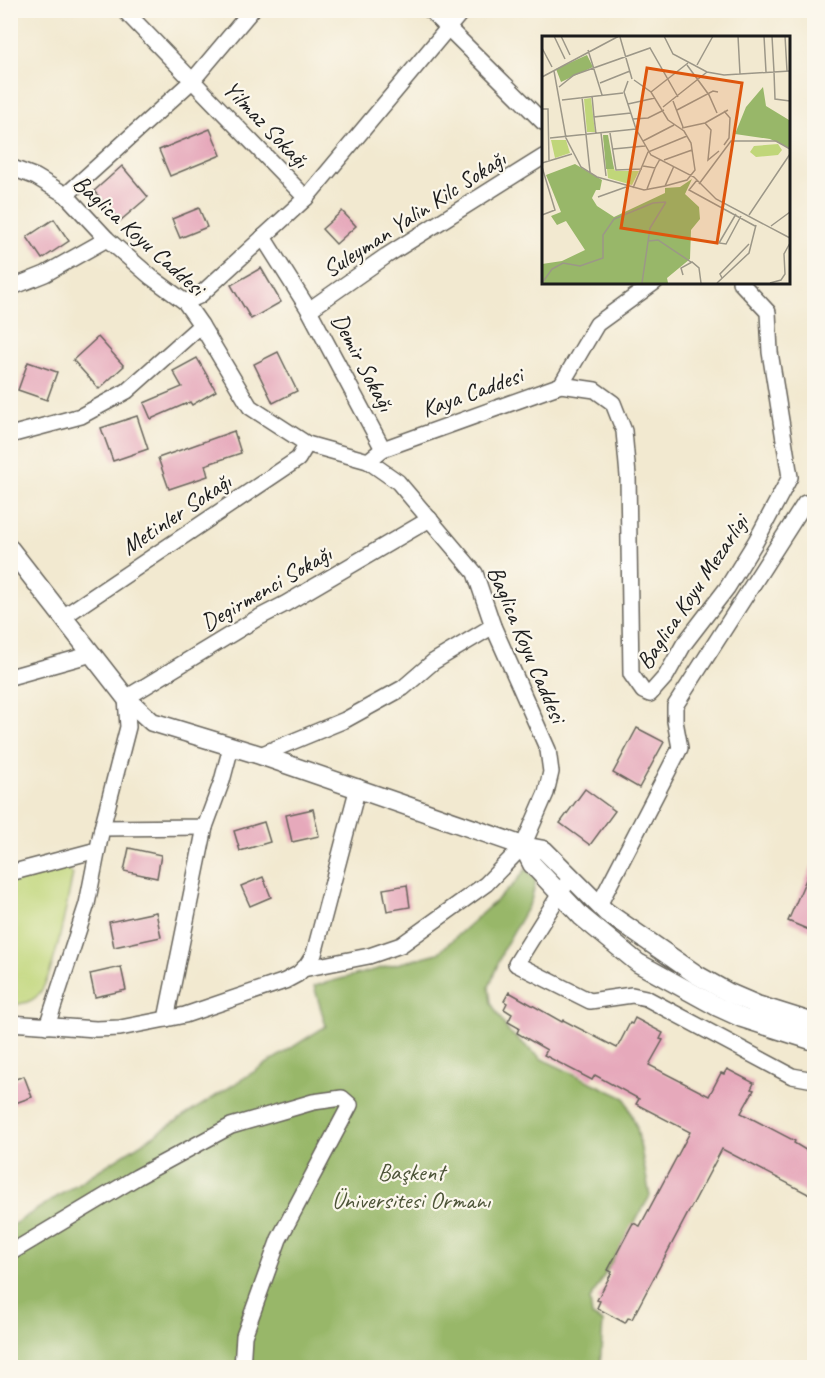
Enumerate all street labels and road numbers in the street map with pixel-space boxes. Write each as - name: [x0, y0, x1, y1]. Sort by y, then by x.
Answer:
- street label: Yilmaz Sokağı: [217, 74, 316, 175]
- street label: Suleyman Yalin Kilc Sokağı: [317, 143, 512, 284]
- street label: Baglica Koyu Caddesi: [67, 168, 213, 304]
- street label: Demir Sokağı: [325, 308, 402, 417]
- street label: Kaya Caddesi: [417, 359, 529, 424]
- street label: Metinler Sokağı: [115, 466, 238, 562]
- street label: Baglica Koyu Mezarligi: [629, 506, 757, 675]
- street label: Degirmenci Sokağı: [195, 538, 338, 638]
- street label: Baglica Koyu Caddesi: [481, 561, 574, 729]

